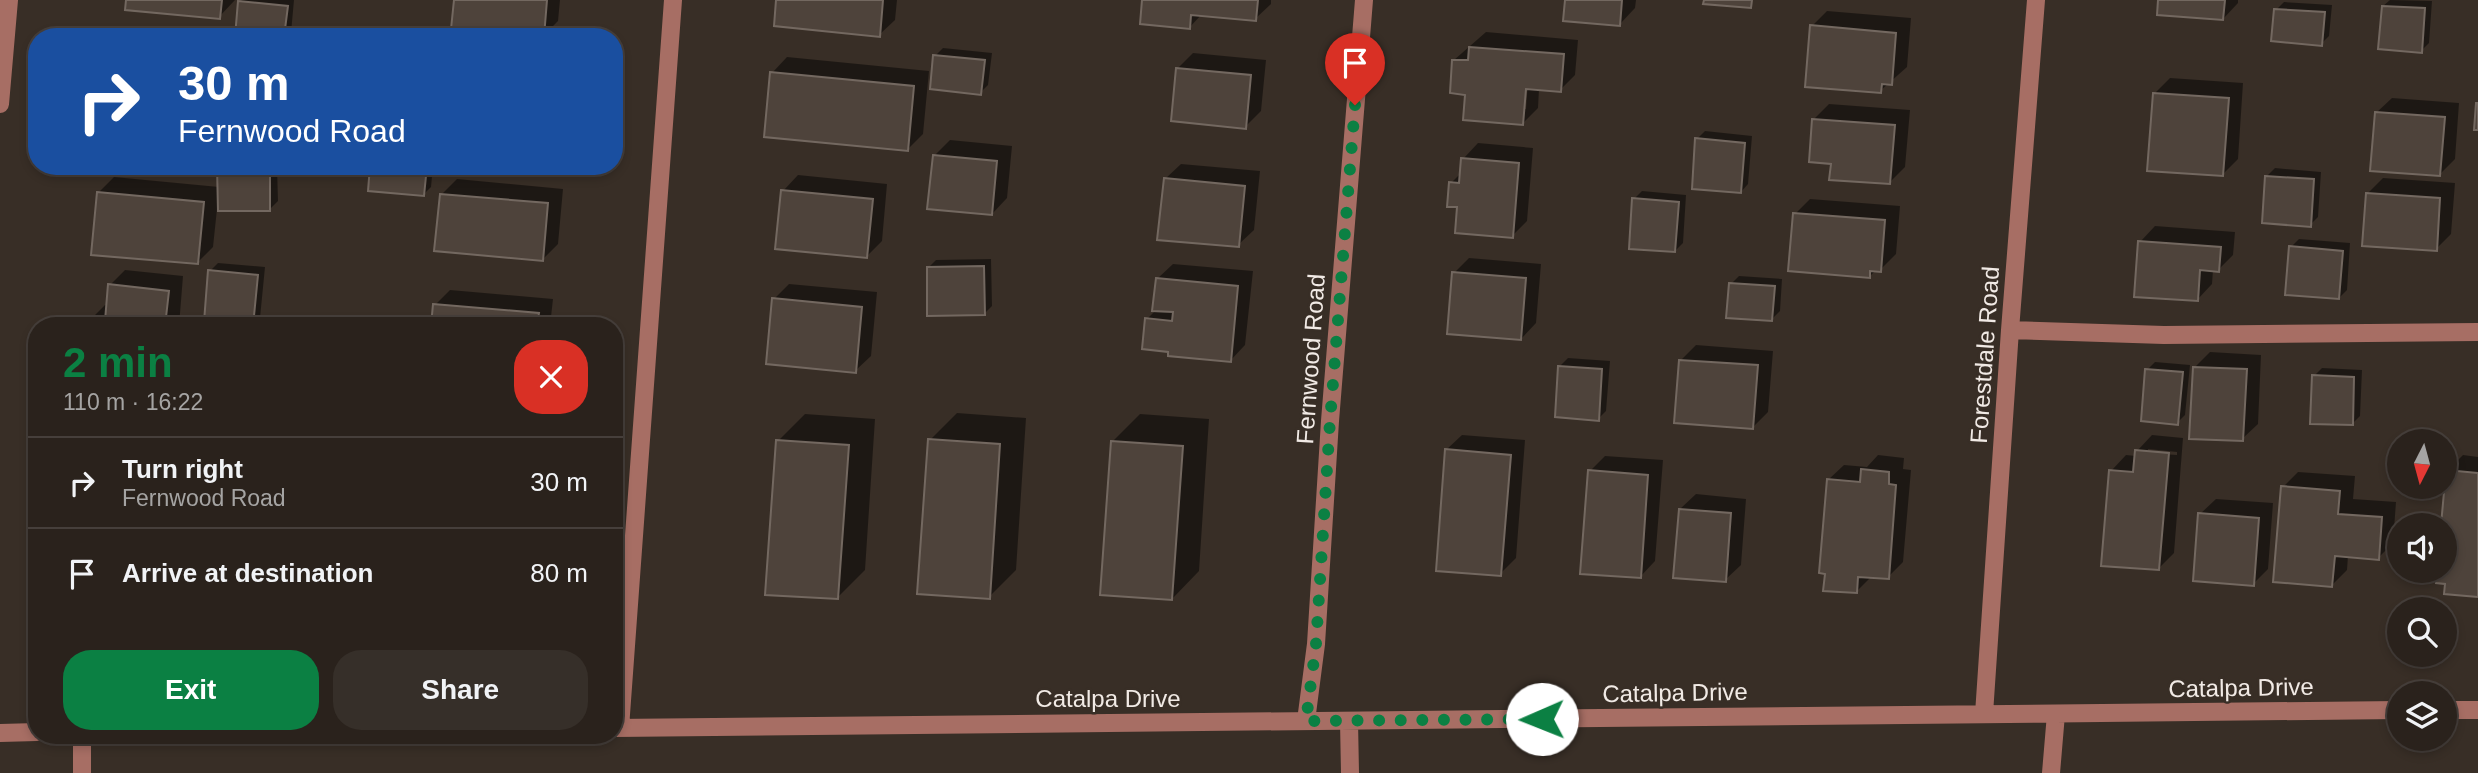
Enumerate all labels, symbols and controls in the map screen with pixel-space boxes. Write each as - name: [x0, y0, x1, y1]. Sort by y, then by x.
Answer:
- pin: [1325, 33, 1385, 105]
- icon: arrive: [1336, 44, 1374, 82]
- icon: right: [63, 56, 154, 147]
- text: 30 m: [178, 56, 290, 110]
- text: Fernwood Road: [178, 113, 406, 149]
- street label: Forestdale Road: [1965, 266, 2004, 444]
- street label: Fernwood Road: [1291, 273, 1330, 445]
- text: 2 min: [63, 339, 173, 386]
- button: close: [514, 340, 588, 414]
- text: 110 m · 16:22: [63, 389, 203, 415]
- north arrow: [2387, 429, 2457, 499]
- map controls: [2387, 429, 2457, 751]
- text: Turn right: [122, 454, 243, 484]
- icon: right: [63, 464, 101, 502]
- text: 30 m: [530, 467, 588, 497]
- text: Fernwood Road: [122, 485, 286, 511]
- button: sound: [2387, 513, 2457, 583]
- icon: arrive: [63, 555, 101, 593]
- text: Arrive at destination: [122, 558, 373, 588]
- text: 80 m: [530, 558, 588, 588]
- button: search: [2387, 597, 2457, 667]
- button: Exit: [63, 650, 319, 730]
- button: Share: [333, 650, 588, 730]
- street label: Catalpa Drive: [2168, 673, 2314, 702]
- street label: Catalpa Drive: [1602, 678, 1748, 707]
- button: layers: [2387, 681, 2457, 751]
- position arrow: [1505, 682, 1579, 756]
- street label: Catalpa Drive: [1035, 685, 1181, 712]

